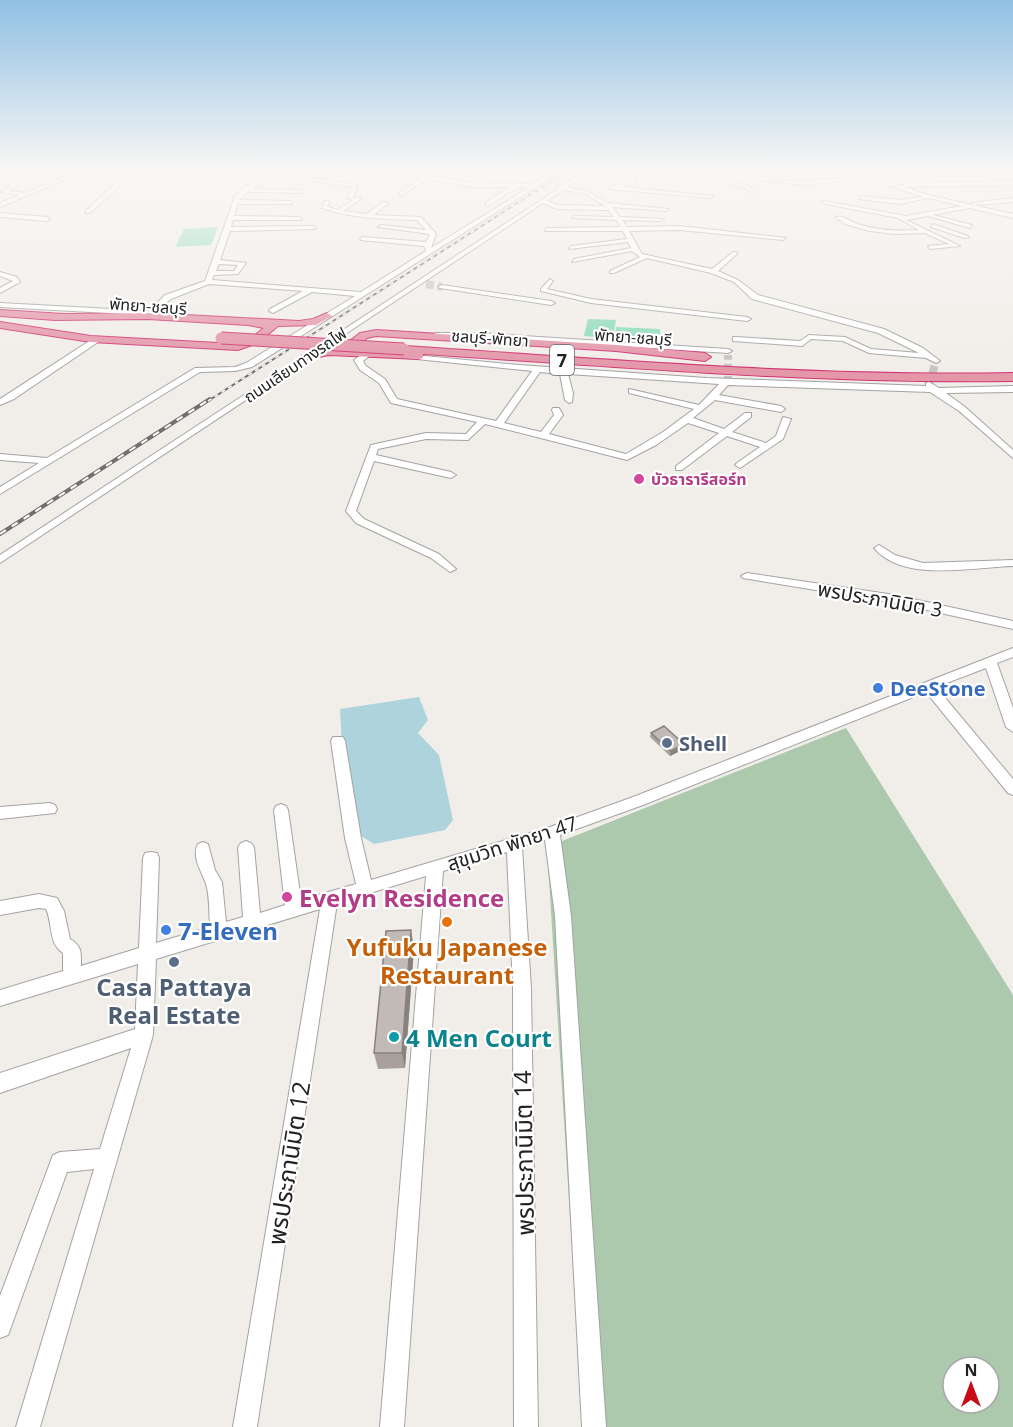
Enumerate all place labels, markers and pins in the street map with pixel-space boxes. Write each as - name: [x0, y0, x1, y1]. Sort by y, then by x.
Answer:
- place label: บัวธารารีสอร์ท: [651, 468, 747, 490]
- marker: บัวธารารีสอร์ท: [632, 472, 646, 486]
- place label: DeeStone: [890, 675, 985, 702]
- marker: DeeStone: [871, 681, 885, 695]
- place label: Shell: [679, 730, 727, 757]
- marker: Shell: [660, 736, 674, 750]
- place label: Evelyn Residence: [299, 881, 504, 914]
- marker: Evelyn Residence: [280, 890, 294, 904]
- place label: 7-Eleven: [178, 914, 278, 947]
- marker: Yufuku Japanese Restaurant: [440, 915, 454, 929]
- marker: 7-Eleven: [159, 923, 173, 937]
- place label: Yufuku Japanese Restaurant: [347, 930, 547, 991]
- marker: Casa Pattaya Real Estate: [167, 955, 181, 969]
- place label: Casa Pattaya Real Estate: [96, 970, 252, 1031]
- place label: 4 Men Court: [406, 1021, 552, 1054]
- marker: 4 Men Court: [387, 1030, 401, 1044]

